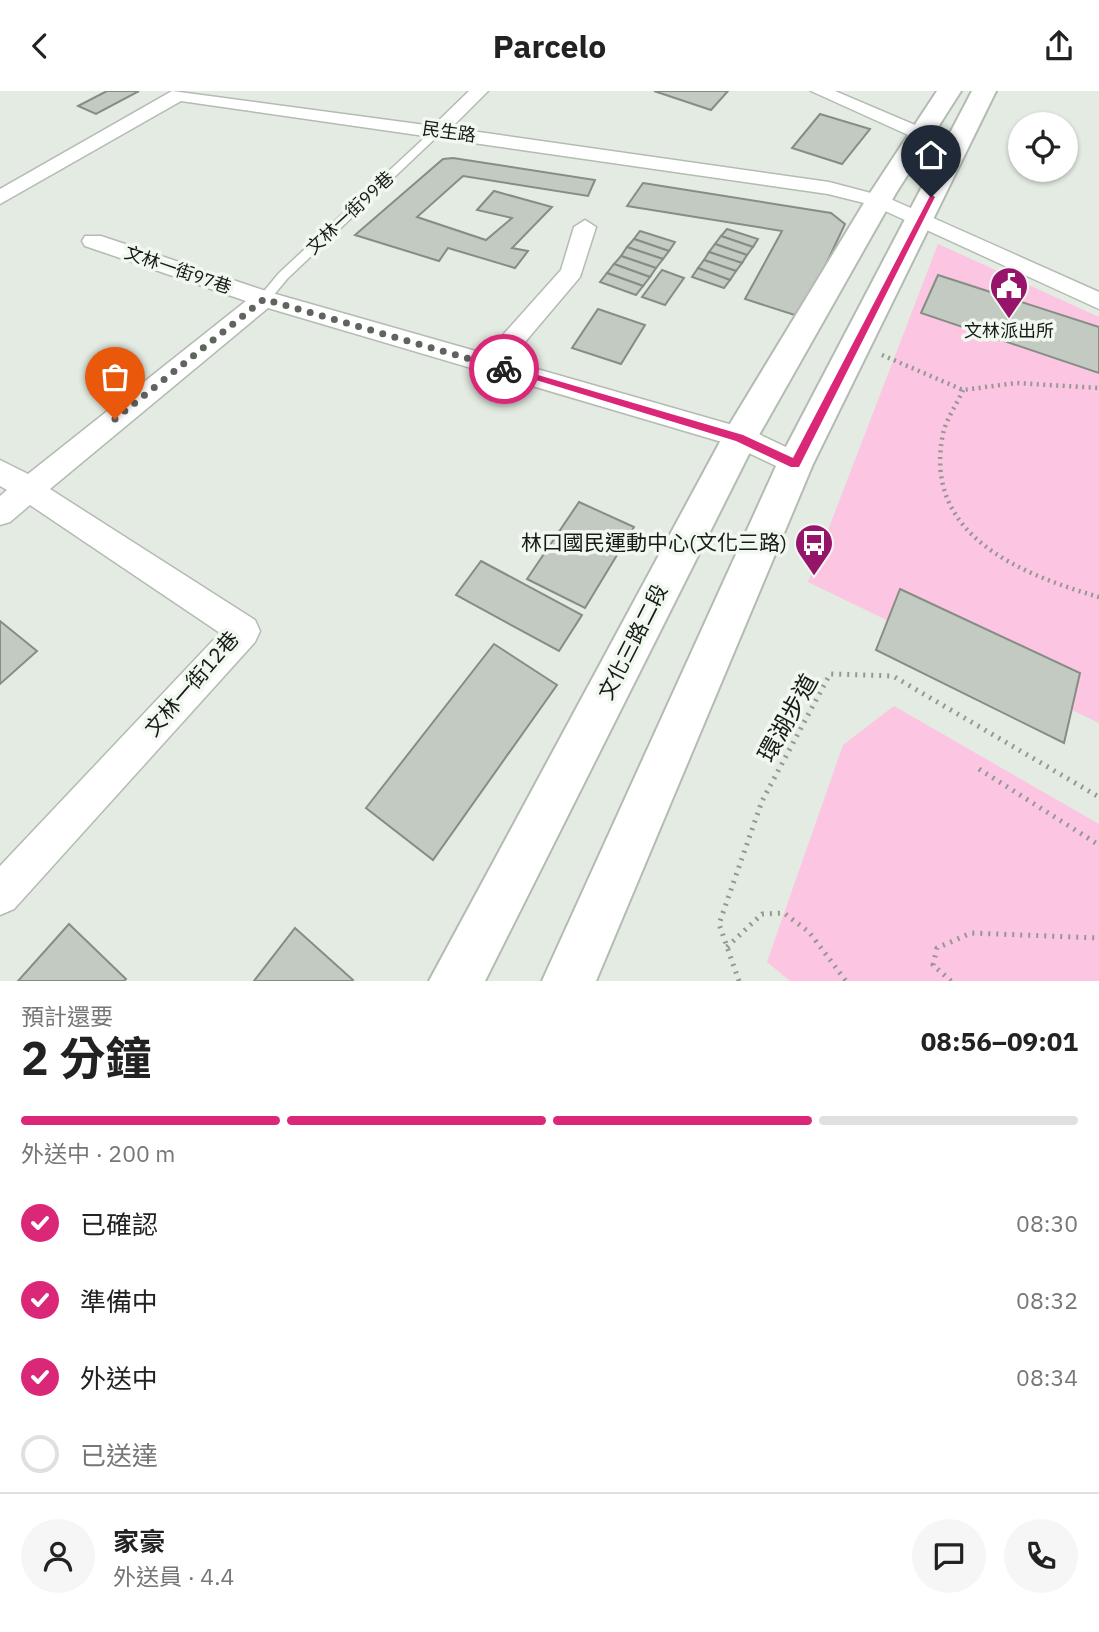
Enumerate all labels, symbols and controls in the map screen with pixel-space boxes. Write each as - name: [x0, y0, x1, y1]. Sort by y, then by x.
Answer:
- text: Parcelo: [493, 25, 606, 67]
- icon: back: [21, 27, 59, 65]
- icon: share: [1040, 27, 1078, 65]
- map controls: [1008, 112, 1078, 182]
- button: locate: [1008, 112, 1078, 182]
- street label: 民生路: [421, 116, 477, 147]
- pin: [901, 125, 961, 197]
- icon: home: [912, 136, 950, 174]
- street label: 文林一街99巷: [301, 166, 398, 259]
- street label: 文林一街97巷: [122, 240, 235, 299]
- public building icon: 文林派出所: [988, 265, 1030, 320]
- place label: 文林派出所: [964, 319, 1054, 342]
- courier: [469, 334, 539, 404]
- pin: [85, 347, 145, 419]
- icon: bike: [485, 350, 523, 388]
- icon: bag: [96, 358, 134, 396]
- bus stop icon: 林口國民運動中心(文化三路): [793, 522, 835, 577]
- place label: 林口國民運動中心(文化三路): [521, 528, 787, 556]
- street label: 文化三路二段: [591, 579, 673, 704]
- street label: 文林一街12巷: [138, 625, 245, 742]
- street label: 環湖步道: [750, 668, 824, 767]
- text: 預計還要: [21, 1001, 113, 1031]
- text: 08:56–09:01: [921, 1024, 1078, 1058]
- text: 2 分鐘: [21, 1028, 151, 1088]
- text: 外送中 · 200 m: [21, 1138, 175, 1168]
- icon: check: [21, 1204, 59, 1242]
- text: 已確認: [80, 1207, 158, 1241]
- text: 08:30: [1016, 1208, 1078, 1238]
- icon: check: [21, 1281, 59, 1319]
- text: 準備中: [80, 1284, 158, 1318]
- text: 08:32: [1016, 1285, 1078, 1315]
- icon: check: [21, 1358, 59, 1396]
- text: 外送中: [80, 1361, 158, 1395]
- text: 08:34: [1016, 1362, 1078, 1392]
- text: 已送達: [80, 1438, 158, 1472]
- button: person: [21, 1519, 95, 1593]
- button: chat: [912, 1519, 986, 1593]
- button: phone: [1004, 1519, 1078, 1593]
- text: 家豪: [113, 1524, 165, 1558]
- text: 外送員 · 4.4: [113, 1561, 234, 1591]

